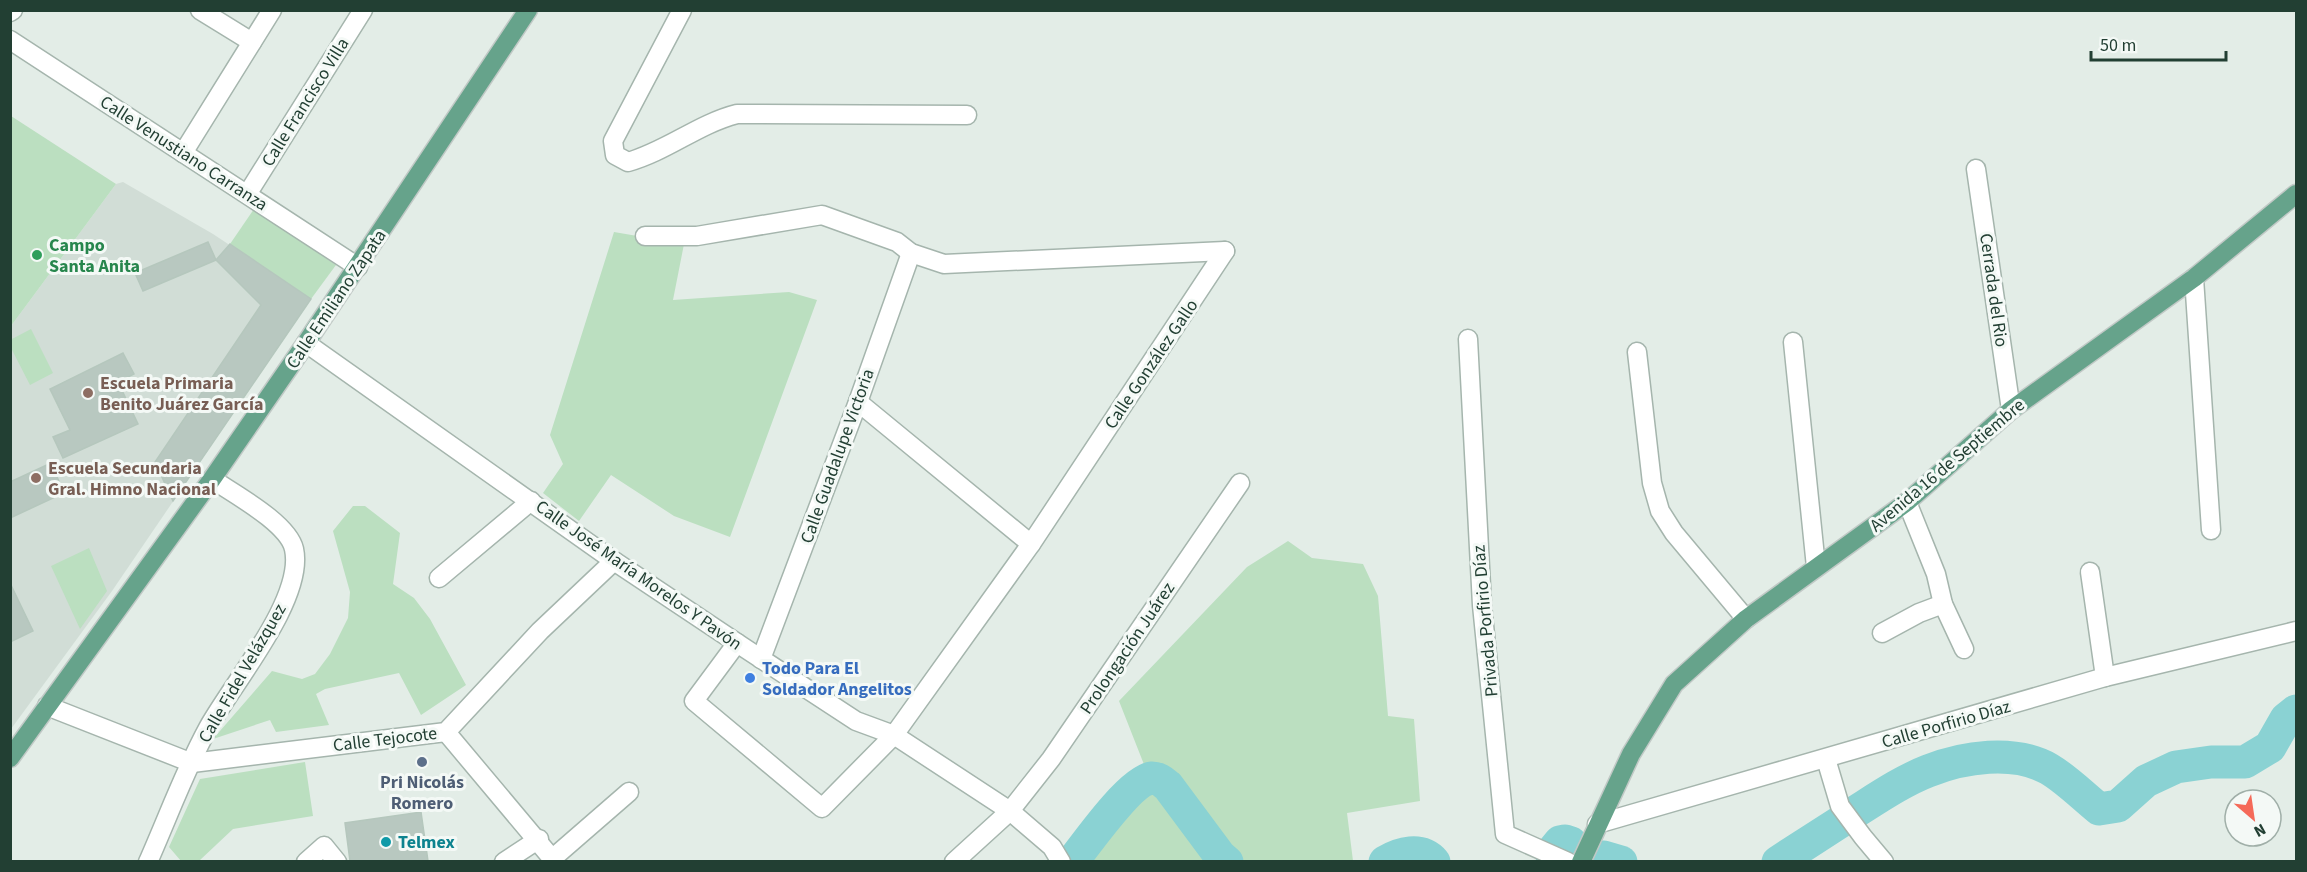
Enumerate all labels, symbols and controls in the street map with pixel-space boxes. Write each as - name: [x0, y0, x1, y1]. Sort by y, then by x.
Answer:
- scale bar: [2091, 24, 2226, 62]
- street label: Calle Francisco Villa: [256, 33, 355, 171]
- text: 50 m: [2100, 33, 2136, 58]
- street label: Calle Venustiano Carranza: [95, 90, 272, 217]
- street label: Calle Emiliano Zapata: [280, 225, 392, 374]
- street label: Cerrada del Rio: [1973, 232, 2014, 349]
- place label: Campo Santa Anita: [49, 233, 140, 279]
- marker: Campo Santa Anita: [30, 248, 44, 262]
- street label: Calle González Gallo: [1099, 294, 1204, 434]
- street label: Calle Guadalupe Victoria: [794, 365, 881, 547]
- place label: Escuela Primaria Benito Juárez García: [100, 371, 263, 417]
- marker: Escuela Primaria Benito Juárez García: [81, 386, 95, 400]
- street label: Avenida 16 de Septiembre: [1864, 393, 2030, 538]
- place label: Escuela Secundaria Gral. Himno Nacional: [48, 456, 216, 502]
- marker: Escuela Secundaria Gral. Himno Nacional: [29, 471, 43, 485]
- street label: Calle José María Morelos Y Pavón: [530, 494, 747, 656]
- street label: Privada Porfirio Díaz: [1466, 544, 1505, 698]
- street label: Prolongación Juárez: [1074, 577, 1181, 719]
- street label: Calle Fidel Velázquez: [192, 599, 293, 747]
- place label: Todo Para El Soldador Angelitos: [762, 656, 912, 702]
- marker: Todo Para El Soldador Angelitos: [743, 671, 757, 685]
- street label: Calle Porfirio Díaz: [1879, 694, 2014, 755]
- street label: Calle Tejocote: [332, 721, 439, 758]
- marker: Pri Nicolás Romero: [415, 755, 429, 769]
- place label: Pri Nicolás Romero: [380, 770, 464, 816]
- north arrow: [2223, 788, 2283, 848]
- text: N: [2250, 818, 2270, 842]
- place label: Telmex: [398, 830, 455, 855]
- marker: Telmex: [379, 835, 393, 849]

